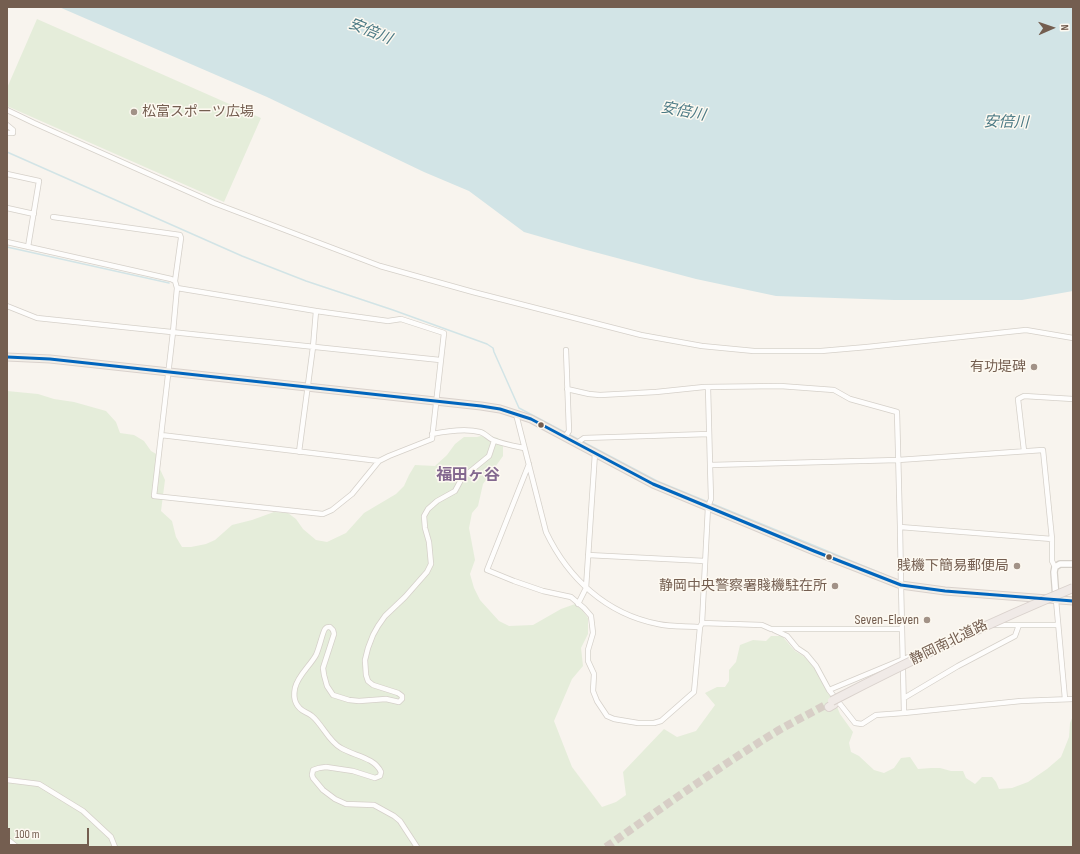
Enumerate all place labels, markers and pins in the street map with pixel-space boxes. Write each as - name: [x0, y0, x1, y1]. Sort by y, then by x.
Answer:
- place label: 松富スポーツ広場: [142, 104, 254, 120]
- marker: 松富スポーツ広場: [129, 107, 139, 117]
- place label: 有功堤碑: [970, 359, 1026, 375]
- marker: 有功堤碑: [1029, 362, 1039, 372]
- unlabelled marker: [536, 420, 546, 430]
- unlabelled marker: [824, 552, 834, 562]
- place label: 賎機下簡易郵便局: [897, 558, 1009, 574]
- marker: 賎機下簡易郵便局: [1012, 561, 1022, 571]
- place label: 静岡中央警察署賤機駐在所: [659, 578, 827, 594]
- marker: 静岡中央警察署賤機駐在所: [830, 581, 840, 591]
- place label: Seven-Eleven: [855, 612, 919, 628]
- marker: Seven-Eleven: [922, 615, 932, 625]

